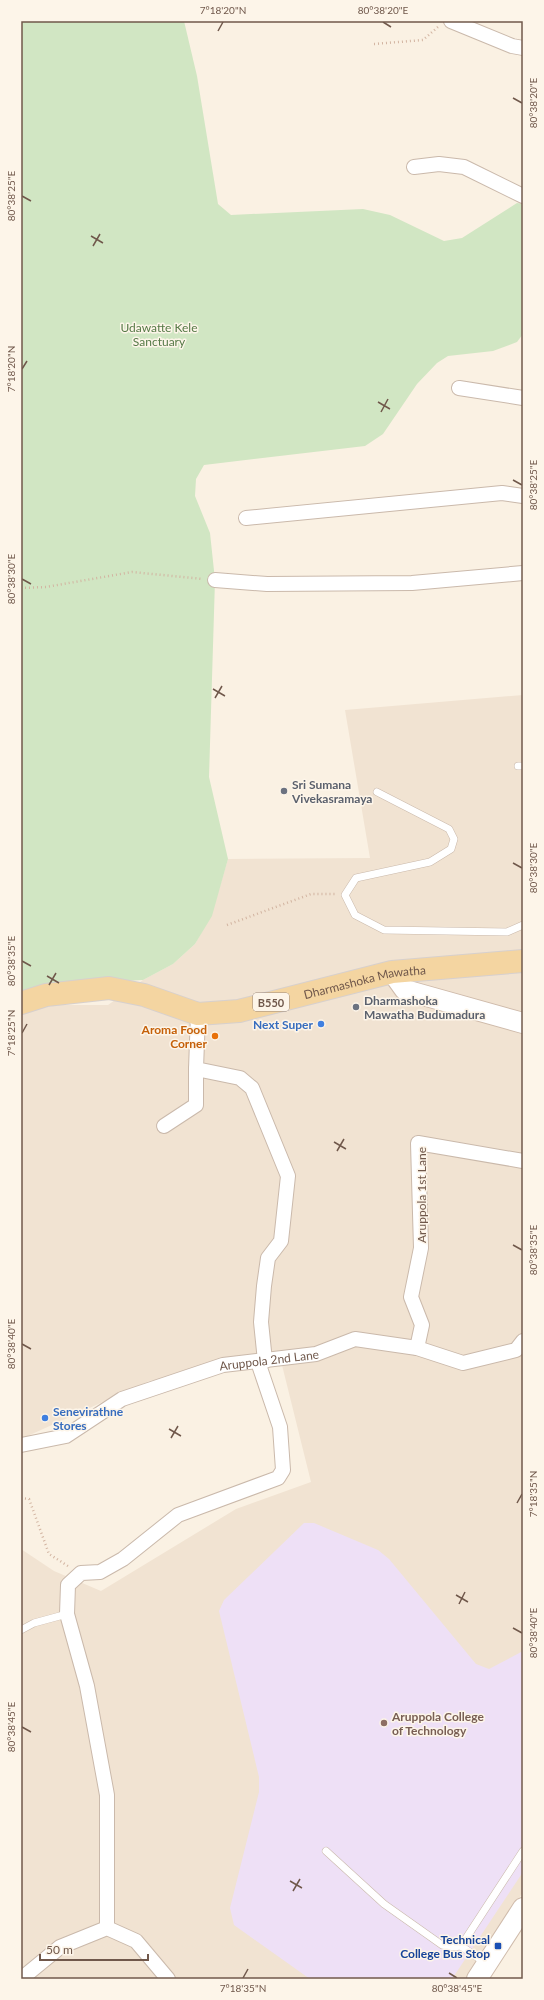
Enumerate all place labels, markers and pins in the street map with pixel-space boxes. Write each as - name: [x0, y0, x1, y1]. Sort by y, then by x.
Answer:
- place label: Sri Sumana Vivekasramaya: [291, 777, 372, 806]
- marker: Sri Sumana Vivekasramaya: [279, 786, 289, 796]
- place label: Dharmashoka Mawatha Budumadura: [364, 993, 485, 1022]
- marker: Dharmashoka Mawatha Budumadura: [351, 1002, 361, 1012]
- place label: Next Super: [253, 1017, 314, 1032]
- marker: Next Super: [316, 1019, 326, 1029]
- place label: Aroma Food Corner: [141, 1022, 208, 1051]
- marker: Aroma Food Corner: [210, 1031, 220, 1041]
- place label: Senevirathne Stores: [53, 1404, 124, 1433]
- marker: Senevirathne Stores: [40, 1413, 50, 1423]
- place label: Aruppola College of Technology: [391, 1709, 484, 1738]
- marker: Aruppola College of Technology: [379, 1718, 389, 1728]
- place label: Technical College Bus Stop: [400, 1932, 490, 1961]
- marker: Technical College Bus Stop: [493, 1941, 503, 1951]

